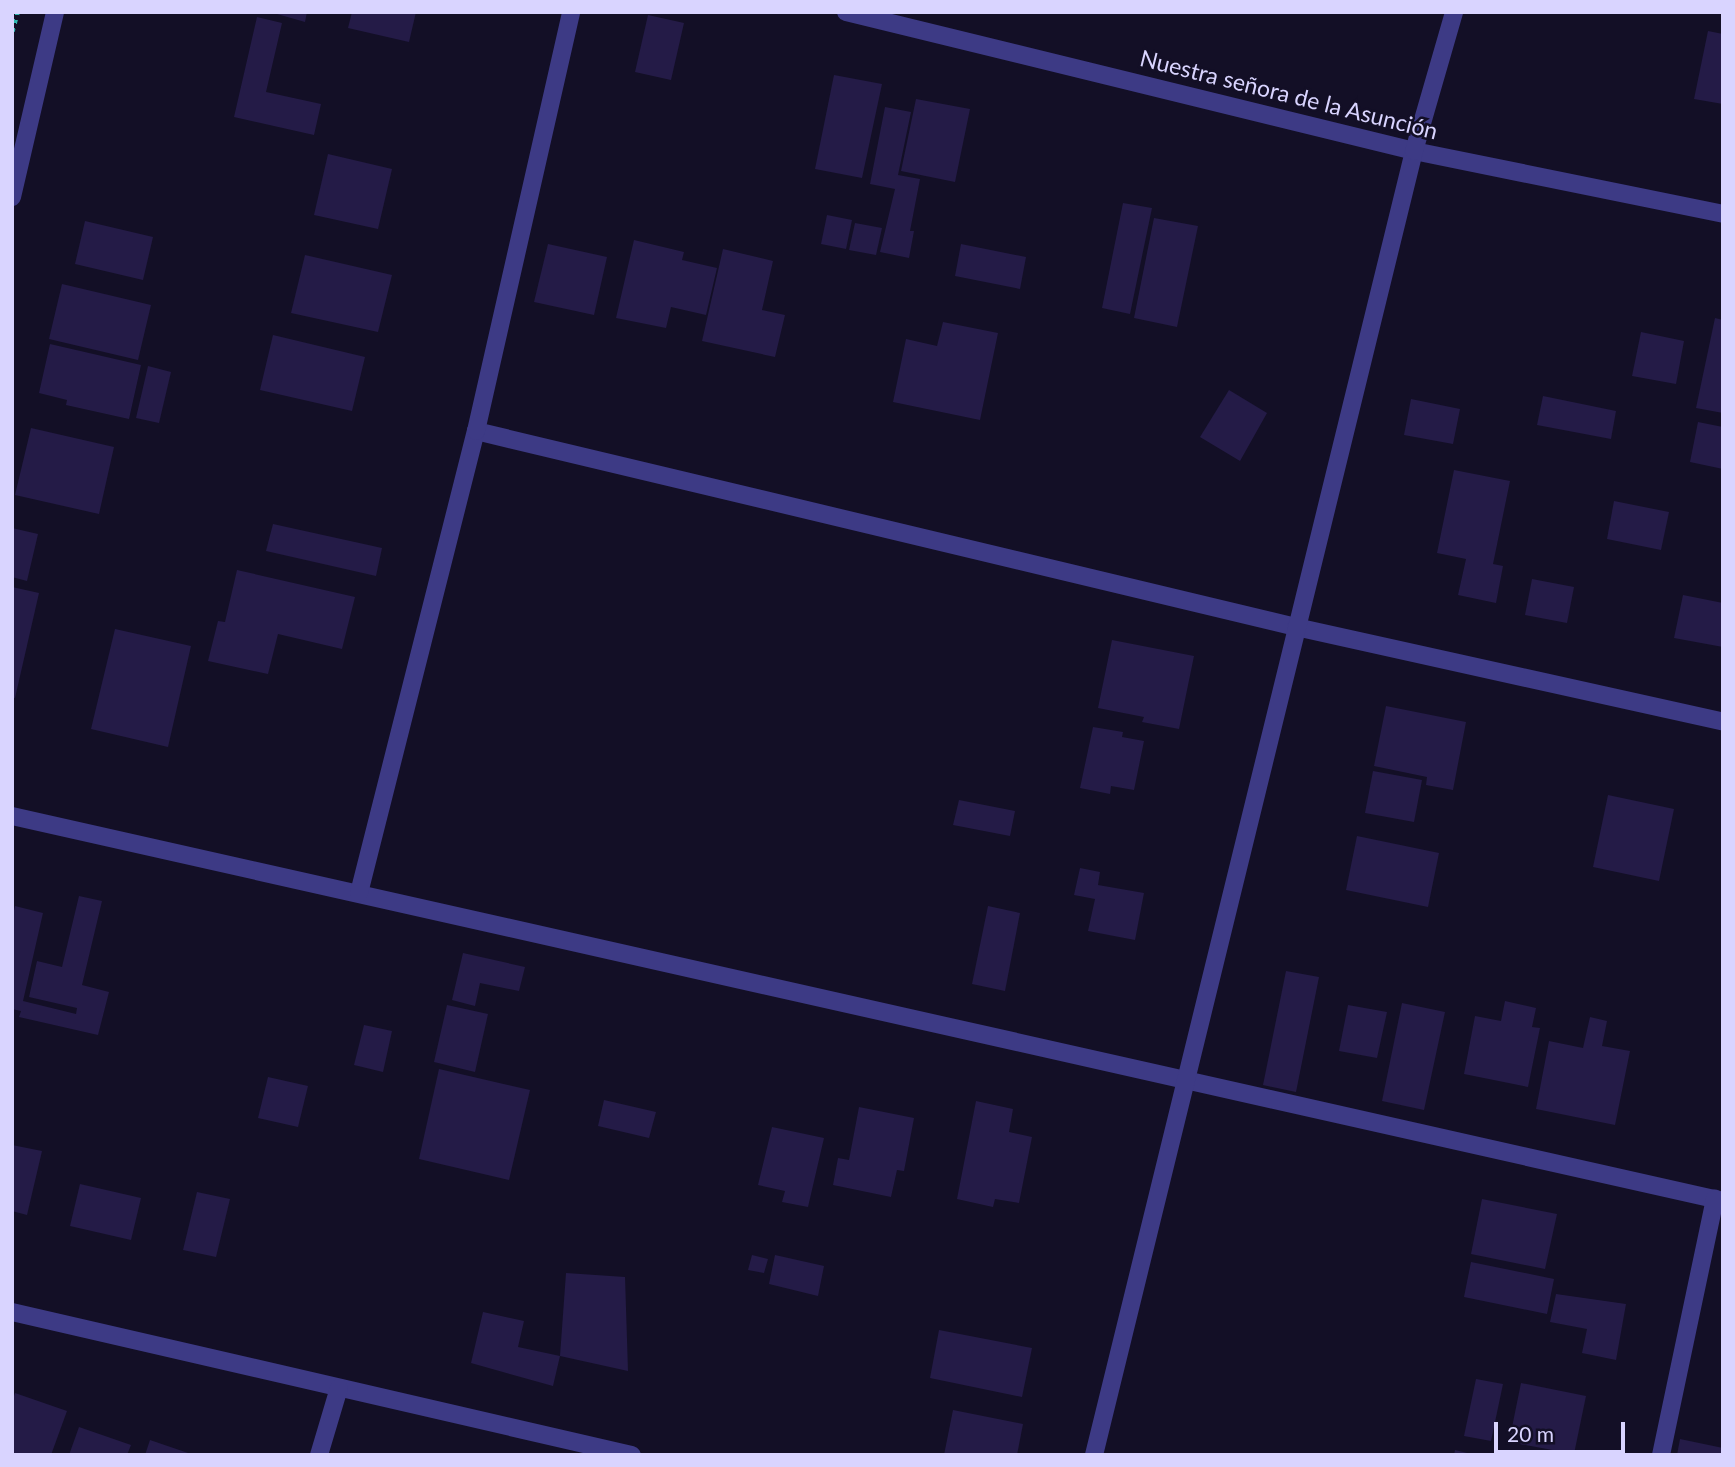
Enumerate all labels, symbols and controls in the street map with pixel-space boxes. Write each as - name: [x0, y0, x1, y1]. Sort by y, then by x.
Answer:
- street label: Nuestra señora de la Asunción: [1137, 44, 1441, 144]
- scale bar: [1497, 1408, 1628, 1452]
- text: 20 m: [1507, 1421, 1554, 1446]

